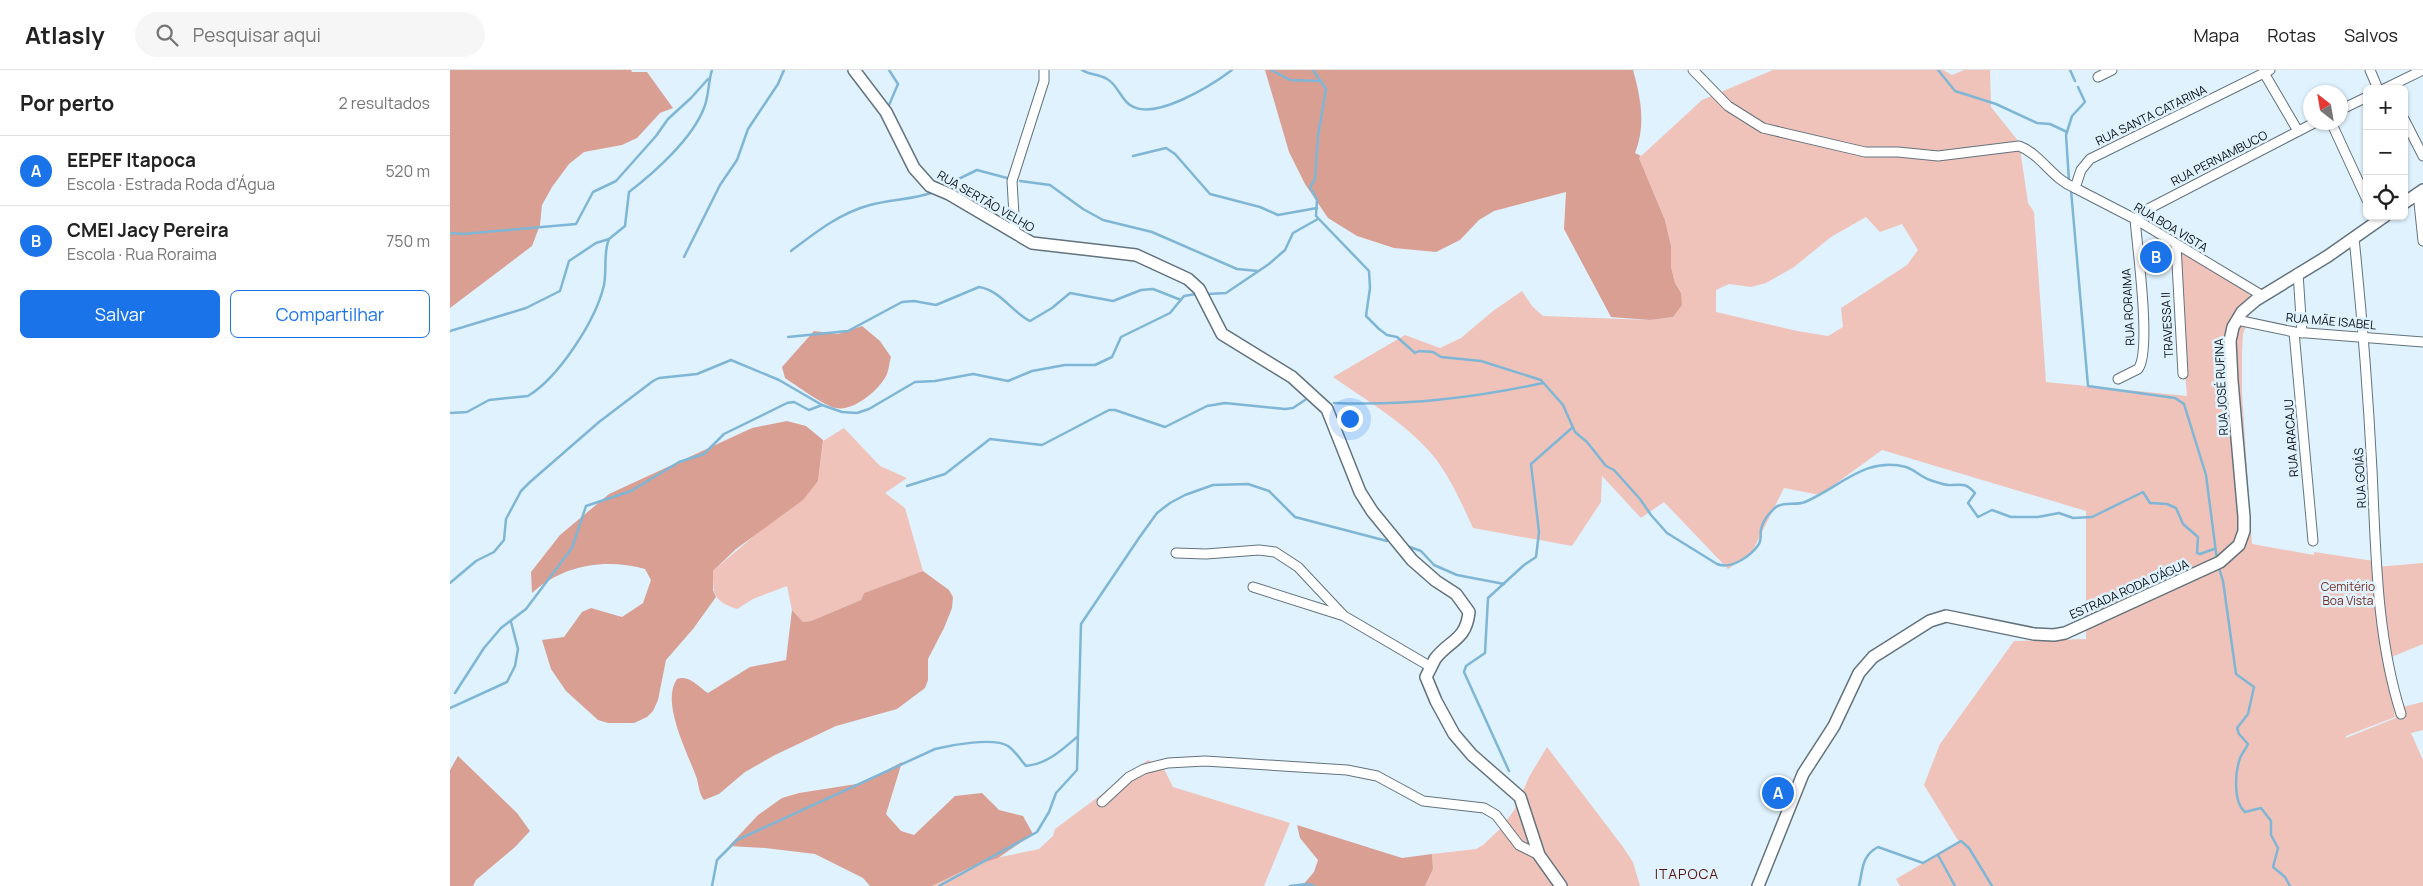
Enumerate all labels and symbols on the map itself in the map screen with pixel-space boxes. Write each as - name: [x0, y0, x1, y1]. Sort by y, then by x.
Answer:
- street label: RUA SANTA CATARINA: [2093, 81, 2210, 149]
- north arrow: [2303, 85, 2348, 130]
- street label: RUA PERNAMBUCO: [2168, 126, 2270, 190]
- street label: RUA SERTÃO VELHO: [934, 166, 1038, 236]
- street label: RUA BOA VISTA: [2131, 198, 2211, 256]
- pin: B: [2140, 238, 2172, 276]
- street label: RUA RORAIMA: [2117, 267, 2139, 346]
- street label: TRAVESSA II: [2157, 292, 2177, 358]
- street label: RUA MÃE ISABEL: [2285, 309, 2377, 333]
- street label: RUA JOSÉ RUFINA: [2210, 338, 2232, 436]
- street label: RUA ARACAJU: [2280, 398, 2302, 478]
- your location: [1337, 406, 1363, 432]
- street label: RUA GOIÁS: [2350, 447, 2370, 509]
- street label: ESTRADA RODA D'ÁGUA: [2067, 555, 2192, 623]
- park label: Cemitério Boa Vista: [2321, 578, 2375, 609]
- pin: A: [1762, 774, 1794, 812]
- district label: ITAPOCA: [1655, 864, 1719, 883]

